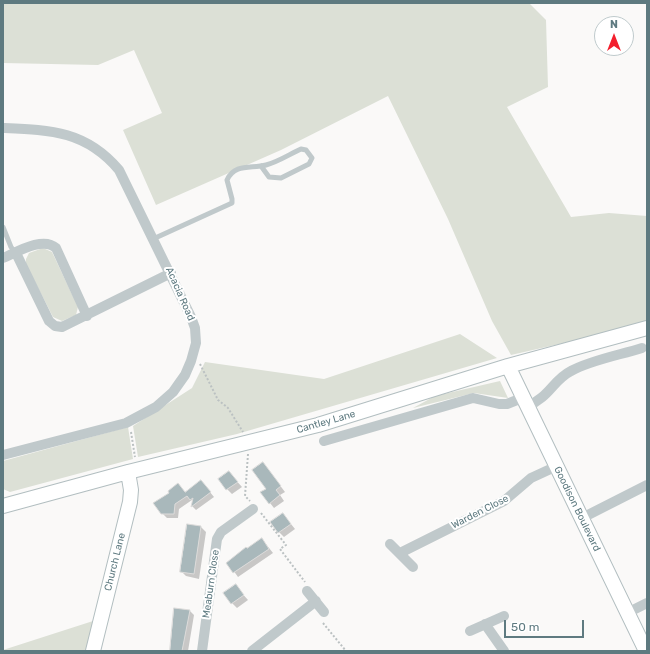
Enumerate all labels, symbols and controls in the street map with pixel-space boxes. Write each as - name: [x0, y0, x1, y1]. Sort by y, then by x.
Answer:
- north arrow: [594, 16, 634, 56]
- text: N: [610, 18, 618, 31]
- street label: Acacia Road: [163, 265, 197, 323]
- street label: Cantley Lane: [295, 408, 357, 436]
- street label: Goodison Boulevard: [551, 465, 603, 553]
- street label: Warden Close: [449, 492, 511, 532]
- street label: Church Lane: [102, 532, 128, 592]
- street label: Meaburn Close: [200, 549, 222, 619]
- scale bar: [506, 612, 586, 638]
- text: 50 m: [511, 620, 539, 634]

